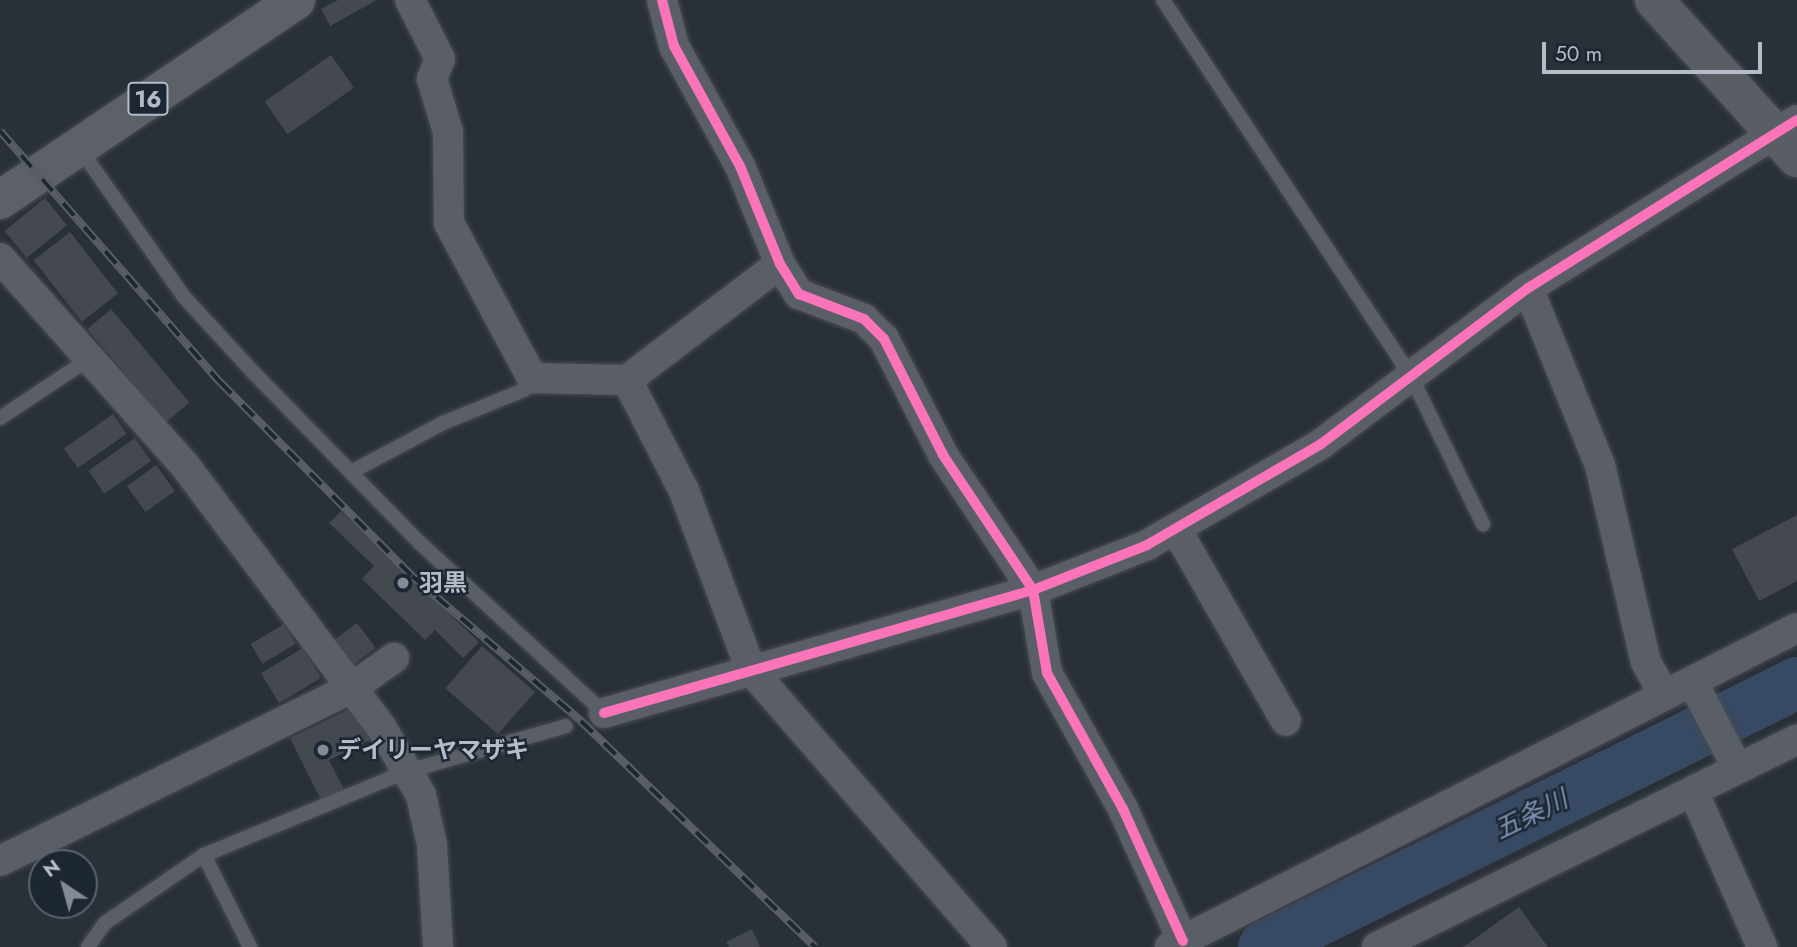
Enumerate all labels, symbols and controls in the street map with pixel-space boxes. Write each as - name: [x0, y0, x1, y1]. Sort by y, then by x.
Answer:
- scale bar: [1545, 28, 1766, 72]
- text: 50 m: [1555, 39, 1602, 69]
- road number: 16: [127, 80, 169, 118]
- place label: 羽黒: [419, 569, 467, 597]
- marker: 羽黒: [393, 573, 413, 593]
- place label: デイリーヤマザキ: [337, 736, 529, 764]
- marker: デイリーヤマザキ: [315, 742, 331, 758]
- water label: 五条川: [1489, 784, 1573, 846]
- north arrow: [28, 849, 98, 919]
- text: N: [37, 853, 66, 884]

